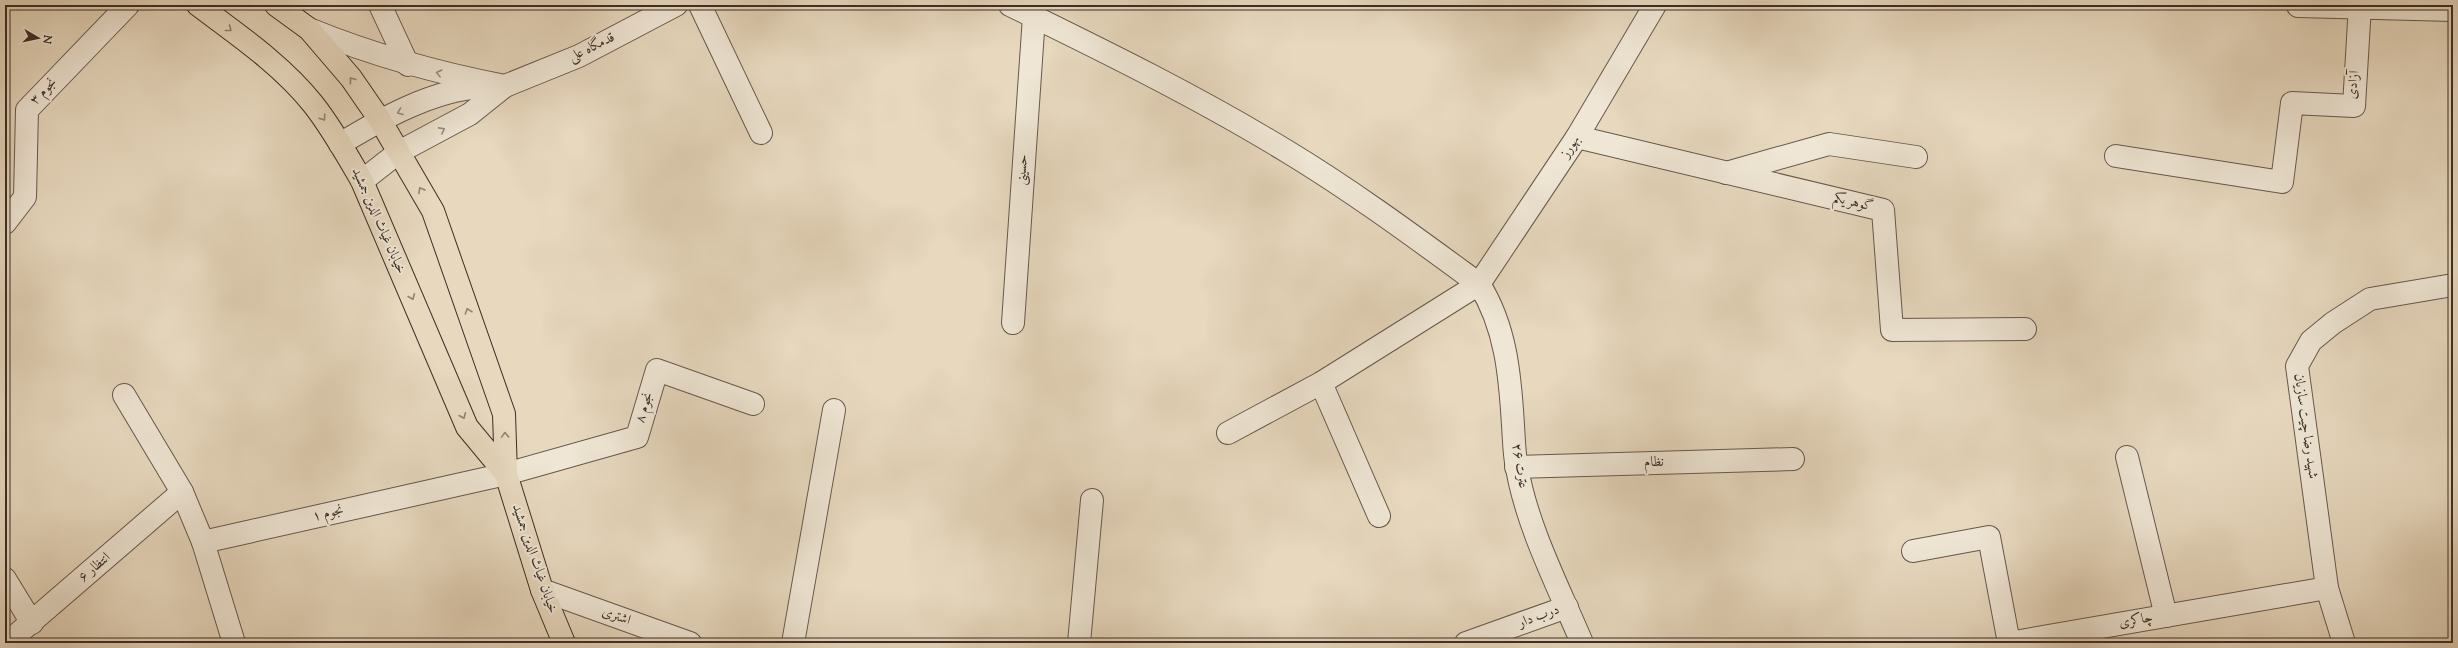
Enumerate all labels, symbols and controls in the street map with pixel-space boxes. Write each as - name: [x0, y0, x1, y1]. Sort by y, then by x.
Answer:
- north arrow: [18, 18, 58, 58]
- one-way arrow: [225, 24, 232, 31]
- street label: قدمگاه علی: [565, 27, 618, 68]
- text: N: [38, 33, 56, 45]
- street label: آزادی: [2343, 68, 2366, 100]
- one-way arrow: [436, 69, 442, 77]
- street label: نجوم ۳: [26, 74, 63, 111]
- one-way arrow: [350, 78, 357, 85]
- one-way arrow: [397, 107, 404, 115]
- one-way arrow: [318, 114, 325, 121]
- one-way arrow: [437, 127, 445, 134]
- street label: بهورز: [1555, 132, 1586, 164]
- street label: حسینی: [1012, 154, 1034, 186]
- street label: خیابان غیاث الدین جمشید: [346, 164, 410, 278]
- one-way arrow: [419, 187, 426, 194]
- street label: گوهر یکم: [1831, 189, 1875, 219]
- one-way arrow: [407, 293, 415, 300]
- one-way arrow: [464, 308, 473, 315]
- street label: شهید رضا چیت سازیان: [2288, 372, 2322, 480]
- street label: نجوم ۸: [631, 390, 660, 426]
- one-way arrow: [458, 413, 466, 420]
- one-way arrow: [500, 432, 509, 438]
- street label: عترت ۲۶: [1506, 442, 1532, 490]
- street label: نظام: [1644, 453, 1664, 474]
- street label: نجوم ۱: [310, 501, 346, 528]
- street label: خیابان غیاث الدین جمشید: [506, 501, 562, 617]
- street label: انتظار ۶: [75, 548, 115, 588]
- street label: درب دار: [1514, 600, 1563, 634]
- street label: اشتری: [599, 603, 633, 631]
- street label: چاکری: [2117, 608, 2155, 634]

